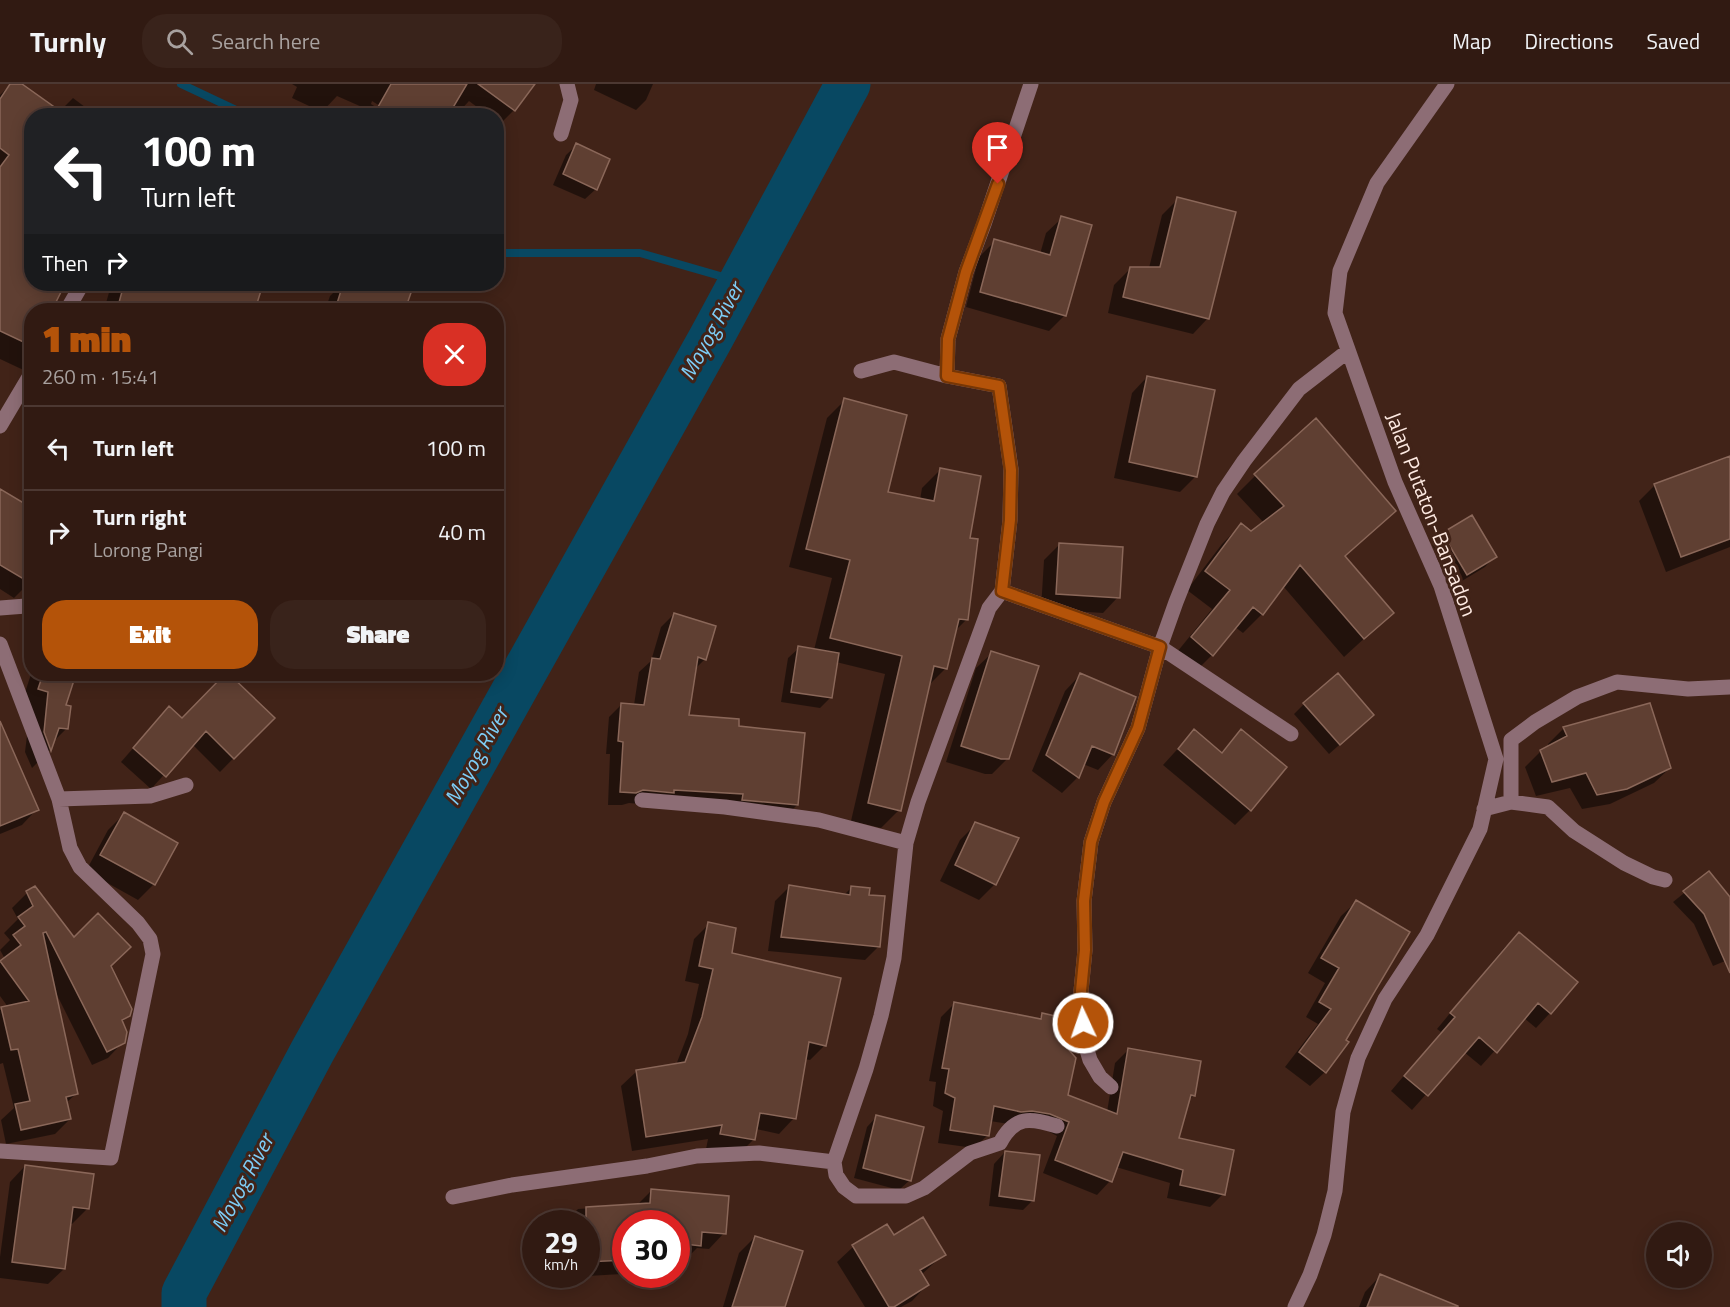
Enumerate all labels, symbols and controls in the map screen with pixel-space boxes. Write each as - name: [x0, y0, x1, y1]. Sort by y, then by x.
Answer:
- search box: [142, 14, 562, 68]
- text: Turnly: [30, 20, 106, 63]
- text: Search here: [211, 24, 320, 58]
- icon: search: [163, 25, 196, 58]
- text: Map: [1452, 25, 1492, 57]
- text: Directions: [1525, 25, 1614, 57]
- text: Saved: [1647, 25, 1700, 57]
- text: 100 m: [141, 118, 256, 182]
- pin: [972, 122, 1023, 184]
- icon: arrive: [981, 131, 1014, 164]
- icon: left: [42, 132, 120, 210]
- text: Turn left: [141, 176, 235, 217]
- text: Then: [42, 246, 88, 280]
- icon: right: [100, 246, 133, 279]
- water label: Moyog River: [670, 273, 753, 386]
- text: 1 min: [42, 311, 131, 366]
- button: close: [423, 323, 486, 386]
- text: 260 m · 15:41: [42, 361, 159, 392]
- street label: Jalan Putaton-Bansadon: [1378, 407, 1486, 621]
- text: Turn left: [93, 431, 174, 465]
- text: 100 m: [426, 431, 486, 465]
- icon: left: [42, 432, 75, 465]
- text: Turn right: [93, 500, 187, 534]
- text: 40 m: [438, 515, 486, 549]
- icon: right: [42, 516, 75, 549]
- text: Lorong Pangi: [93, 534, 203, 565]
- button: Exit: [42, 600, 258, 669]
- button: Share: [270, 600, 486, 669]
- water label: Moyog River: [435, 698, 518, 811]
- position arrow: [1051, 991, 1115, 1055]
- water label: Moyog River: [202, 1125, 284, 1238]
- speed limit sign: 30: [612, 1210, 690, 1288]
- text: 29: [544, 1219, 578, 1265]
- map controls: [1646, 1222, 1712, 1288]
- button: sound: [1646, 1222, 1712, 1288]
- text: km/h: [544, 1253, 578, 1276]

